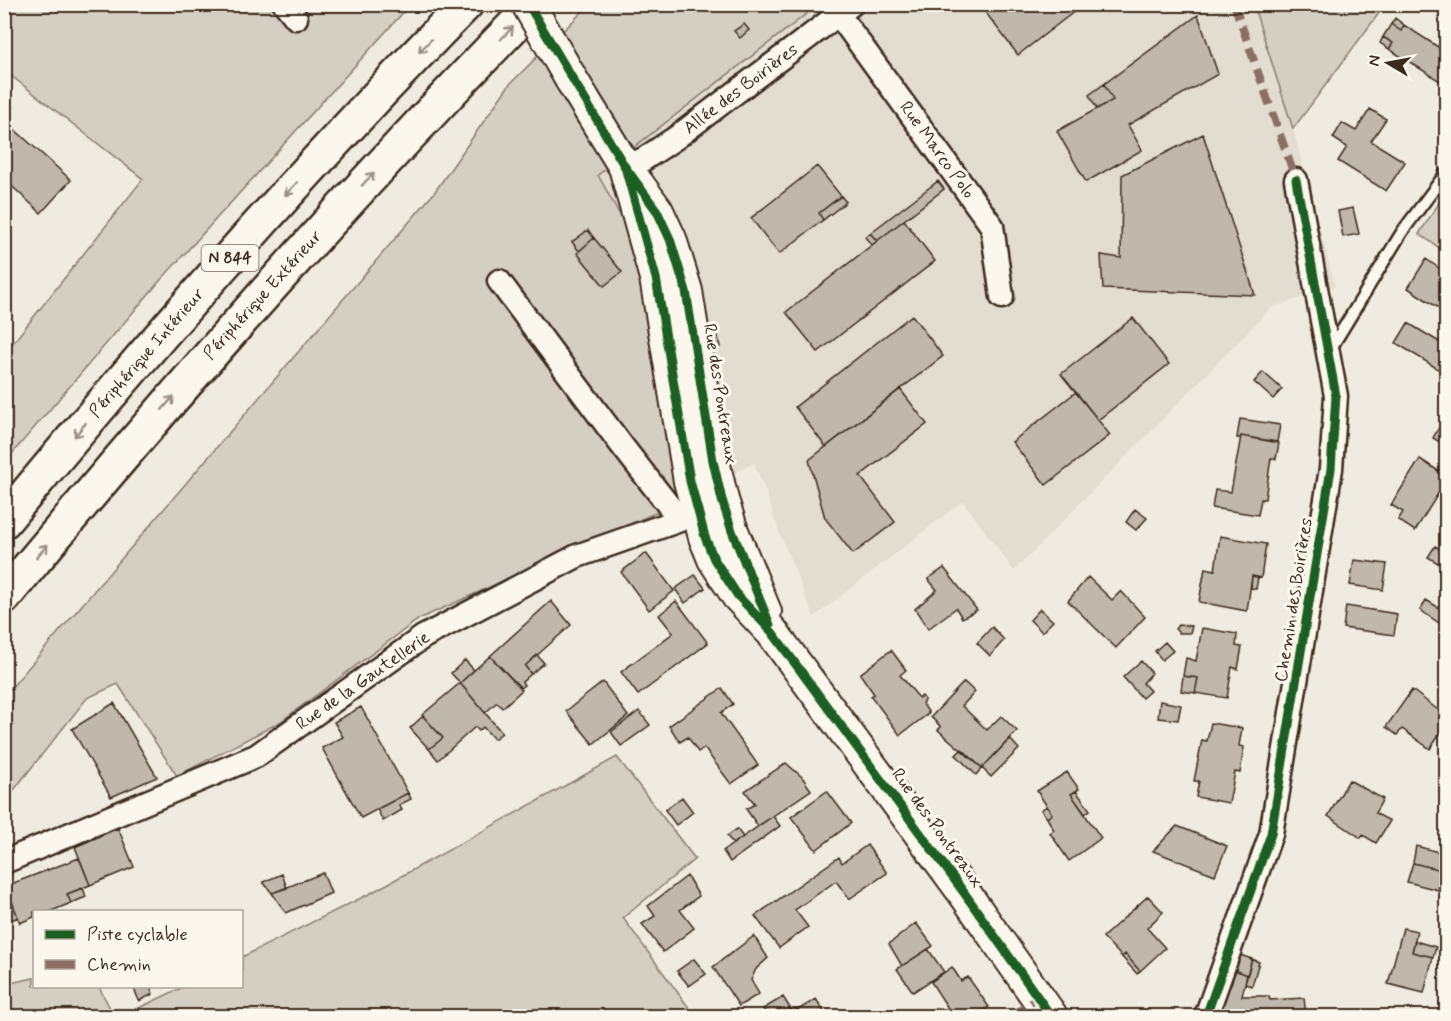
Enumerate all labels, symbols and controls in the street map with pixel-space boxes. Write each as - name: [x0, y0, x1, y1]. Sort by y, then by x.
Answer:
- one-way arrow: [500, 26, 514, 41]
- north arrow: [1358, 33, 1418, 93]
- street label: Allée des Boirières: [679, 38, 803, 140]
- one-way arrow: [417, 39, 432, 54]
- text: N: [1363, 54, 1386, 68]
- street label: Rue Marco Polo: [894, 97, 980, 203]
- one-way arrow: [361, 172, 375, 187]
- one-way arrow: [284, 181, 299, 196]
- street label: Périphérique Extérieur: [198, 225, 328, 365]
- road number: N 844: [202, 245, 258, 271]
- street label: Périphérique Intérieur: [84, 283, 210, 423]
- street label: Rue des Pontreaux: [697, 322, 743, 466]
- one-way arrow: [161, 396, 175, 411]
- one-way arrow: [74, 422, 87, 438]
- street label: Chemin des Boirières: [1269, 516, 1319, 684]
- one-way arrow: [35, 544, 48, 560]
- street label: Rue de la Gautellerie: [291, 626, 435, 736]
- street label: Rue des Pontreaux: [885, 763, 989, 893]
- legend: [33, 910, 243, 988]
- text: Piste cyclable: [87, 923, 188, 947]
- text: Chemin: [87, 953, 151, 977]

